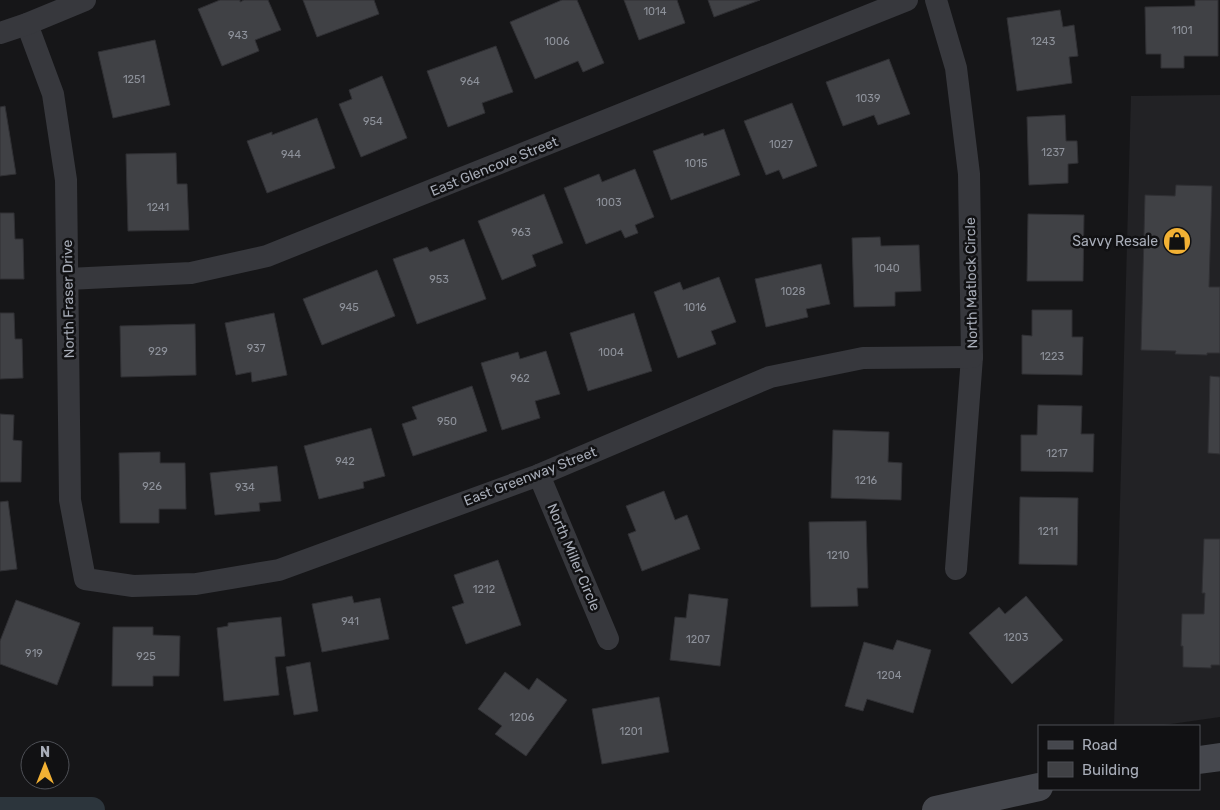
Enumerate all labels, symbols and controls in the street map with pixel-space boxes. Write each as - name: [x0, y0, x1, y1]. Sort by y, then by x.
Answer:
- house number: 1014: [643, 5, 667, 18]
- house number: 1101: [1171, 24, 1193, 37]
- house number: 943: [228, 29, 248, 42]
- house number: 1006: [544, 35, 570, 48]
- house number: 1243: [1031, 35, 1056, 48]
- house number: 1251: [123, 73, 145, 86]
- house number: 964: [460, 75, 480, 88]
- house number: 1039: [856, 92, 880, 105]
- house number: 954: [363, 115, 383, 128]
- street label: East Glencove Street: [428, 133, 561, 200]
- house number: 1027: [769, 138, 793, 151]
- house number: 1237: [1041, 146, 1065, 159]
- house number: 944: [281, 148, 301, 161]
- house number: 1015: [685, 157, 708, 170]
- house number: 1003: [596, 196, 622, 209]
- house number: 1241: [147, 201, 169, 214]
- street label: North Matlock Circle: [962, 217, 981, 349]
- house number: 963: [511, 226, 531, 239]
- shop icon: Savvy Resale: [1162, 226, 1192, 256]
- place label: Savvy Resale: [1072, 233, 1158, 250]
- street label: North Fraser Drive: [59, 239, 78, 358]
- house number: 1040: [874, 262, 900, 275]
- house number: 953: [429, 273, 449, 286]
- house number: 1028: [780, 285, 806, 298]
- house number: 945: [339, 301, 359, 314]
- house number: 1016: [683, 301, 707, 314]
- house number: 937: [247, 342, 266, 355]
- house number: 929: [148, 345, 168, 358]
- house number: 1004: [598, 346, 624, 359]
- house number: 1223: [1040, 350, 1065, 363]
- house number: 962: [510, 372, 530, 385]
- house number: 950: [437, 415, 457, 428]
- street label: East Greenway Street: [461, 443, 599, 510]
- house number: 1217: [1046, 447, 1068, 460]
- house number: 942: [335, 455, 355, 468]
- house number: 1216: [855, 474, 878, 487]
- house number: 926: [142, 480, 162, 493]
- house number: 934: [235, 481, 255, 494]
- street label: North Miller Circle: [543, 501, 604, 614]
- house number: 1211: [1038, 525, 1058, 538]
- house number: 1210: [827, 549, 849, 562]
- house number: 1212: [473, 583, 495, 596]
- house number: 941: [341, 615, 359, 628]
- house number: 1203: [1004, 631, 1029, 644]
- house number: 1207: [686, 633, 710, 646]
- house number: 919: [25, 647, 43, 660]
- house number: 925: [136, 650, 156, 663]
- house number: 1204: [877, 669, 902, 682]
- house number: 1206: [510, 711, 535, 724]
- house number: 1201: [620, 725, 642, 738]
- legend: [1038, 725, 1200, 790]
- text: Road: [1082, 736, 1118, 754]
- north arrow: [20, 740, 70, 790]
- text: N: [40, 744, 50, 761]
- text: Building: [1082, 761, 1139, 779]

